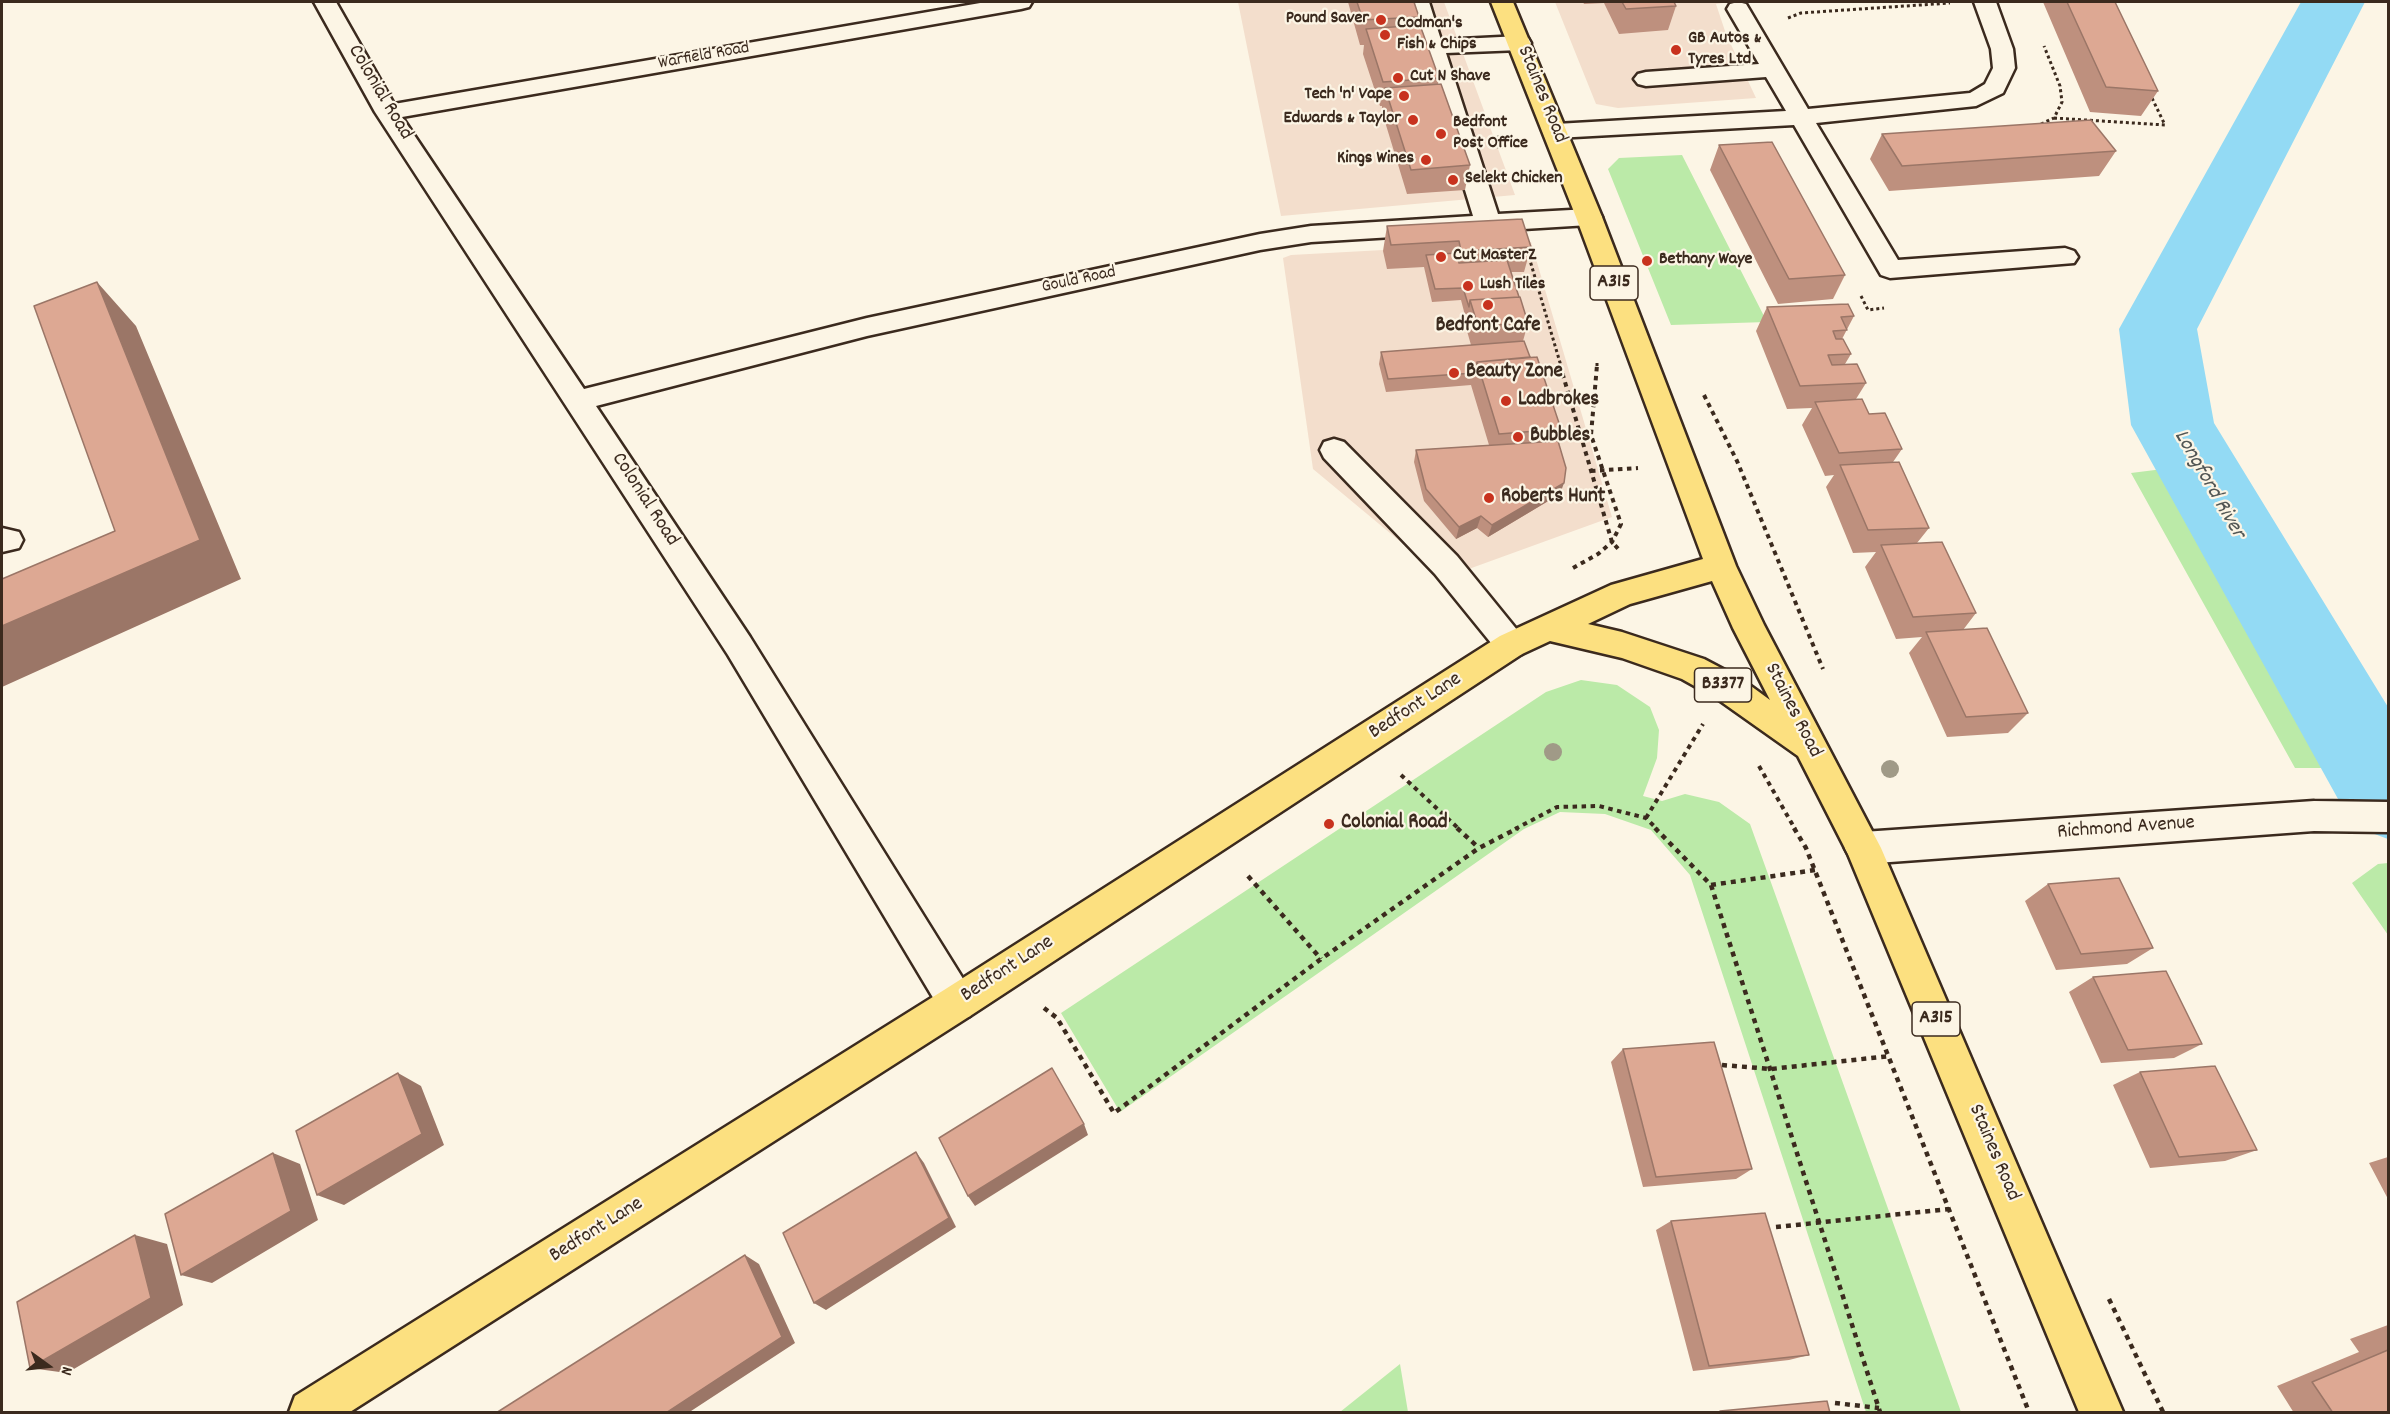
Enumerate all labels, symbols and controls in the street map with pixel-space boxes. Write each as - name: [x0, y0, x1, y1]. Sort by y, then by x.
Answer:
- place label: Pound Saver: [1286, 9, 1369, 31]
- marker: Pound Saver: [1374, 13, 1388, 27]
- place label: Codman's Fish & Chips: [1397, 14, 1477, 57]
- marker: Codman's Fish & Chips: [1378, 28, 1392, 42]
- place label: GB Autos & Tyres Ltd: [1688, 29, 1762, 72]
- street label: Warfield Road: [657, 38, 751, 76]
- street label: Colonial Road: [341, 41, 417, 145]
- street label: Staines Road: [1510, 43, 1572, 147]
- marker: GB Autos & Tyres Ltd: [1669, 43, 1683, 57]
- place label: Cut N Shave: [1410, 67, 1490, 89]
- marker: Cut N Shave: [1391, 71, 1405, 85]
- place label: Tech 'n' Vape: [1304, 85, 1392, 107]
- marker: Tech 'n' Vape: [1397, 89, 1411, 103]
- place label: Edwards & Taylor: [1284, 109, 1401, 131]
- marker: Edwards & Taylor: [1406, 113, 1420, 127]
- place label: Bedfont Post Office: [1453, 113, 1528, 156]
- marker: Bedfont Post Office: [1434, 127, 1448, 141]
- place label: Kings Wines: [1337, 149, 1414, 171]
- marker: Kings Wines: [1419, 153, 1433, 167]
- place label: Selekt Chicken: [1465, 169, 1562, 191]
- marker: Selekt Chicken: [1446, 173, 1460, 187]
- place label: Cut MasterZ: [1453, 246, 1536, 268]
- marker: Cut MasterZ: [1434, 250, 1448, 264]
- place label: Bethany Waye: [1659, 250, 1752, 272]
- marker: Bethany Waye: [1640, 254, 1654, 268]
- street label: Gould Road: [1040, 263, 1118, 299]
- road number: A315: [1590, 266, 1638, 300]
- place label: Lush Tiles: [1480, 275, 1545, 297]
- marker: Lush Tiles: [1461, 279, 1475, 293]
- marker: Bedfont Cafe: [1481, 298, 1495, 312]
- place label: Bedfont Cafe: [1436, 314, 1540, 340]
- place label: Beauty Zone: [1466, 360, 1563, 386]
- marker: Beauty Zone: [1447, 366, 1461, 380]
- place label: Ladbrokes: [1518, 388, 1599, 414]
- marker: Ladbrokes: [1499, 394, 1513, 408]
- place label: Bubbles: [1530, 424, 1590, 450]
- water label: Longford River: [2166, 426, 2250, 544]
- marker: Bubbles: [1511, 430, 1525, 444]
- street label: Colonial Road: [604, 448, 684, 552]
- place label: Roberts Hunt: [1501, 485, 1605, 511]
- marker: Roberts Hunt: [1482, 491, 1496, 505]
- street label: Staines Road: [1757, 660, 1827, 762]
- street label: Bedfont Lane: [1365, 668, 1467, 746]
- road number: B3377: [1694, 668, 1752, 702]
- place label: Colonial Road: [1341, 811, 1448, 837]
- street label: Richmond Avenue: [2056, 812, 2196, 846]
- marker: Colonial Road: [1322, 817, 1336, 831]
- street label: Bedfont Lane: [957, 931, 1059, 1009]
- road number: A315: [1912, 1002, 1960, 1036]
- street label: Staines Road: [1961, 1101, 2025, 1205]
- street label: Bedfont Lane: [546, 1192, 648, 1270]
- north arrow: [18, 1336, 78, 1396]
- text: N: [54, 1364, 78, 1378]

